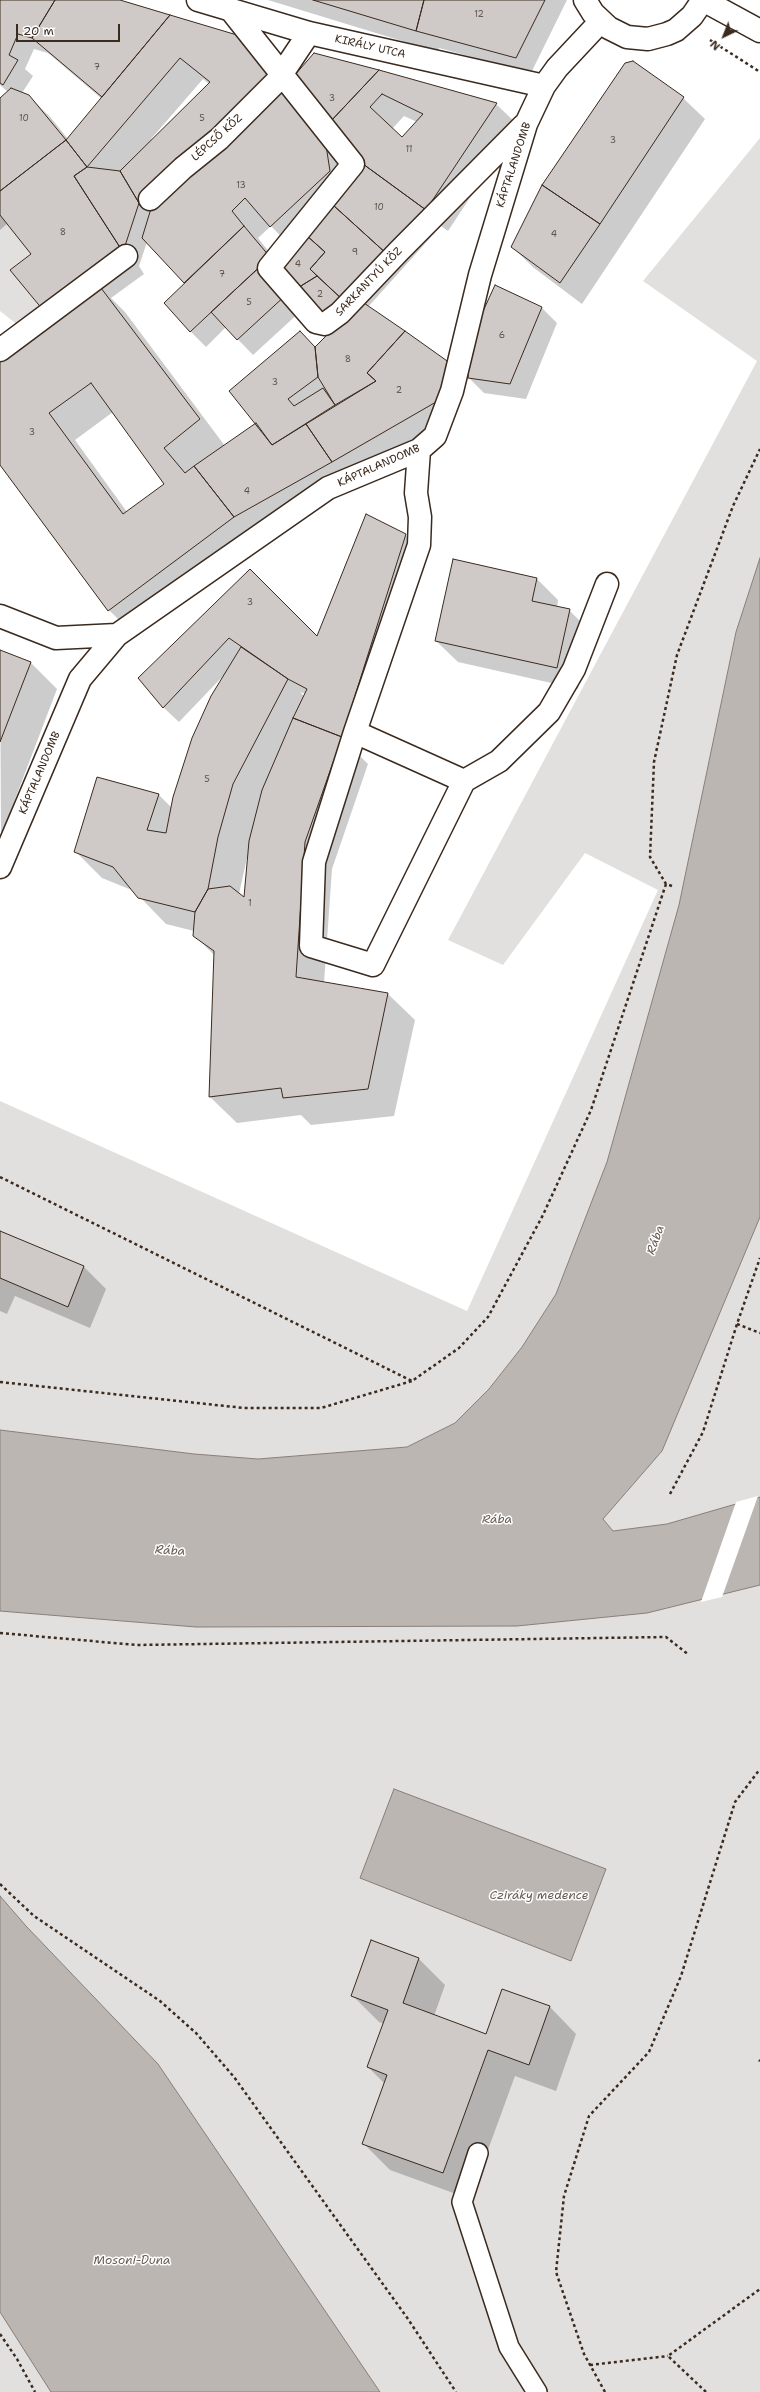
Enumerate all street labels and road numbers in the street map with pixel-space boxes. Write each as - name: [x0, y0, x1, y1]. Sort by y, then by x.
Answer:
- street label: KIRÁLY UTCA: [333, 32, 407, 62]
- street label: LÉPCSŐ KÖZ: [189, 112, 245, 164]
- street label: KÁPTALANDOMB: [494, 121, 534, 209]
- street label: SARKANTYÚ KÖZ: [333, 245, 405, 319]
- street label: KÁPTALANDOMB: [336, 442, 422, 490]
- street label: KÁPTALANDOMB: [17, 730, 63, 816]

